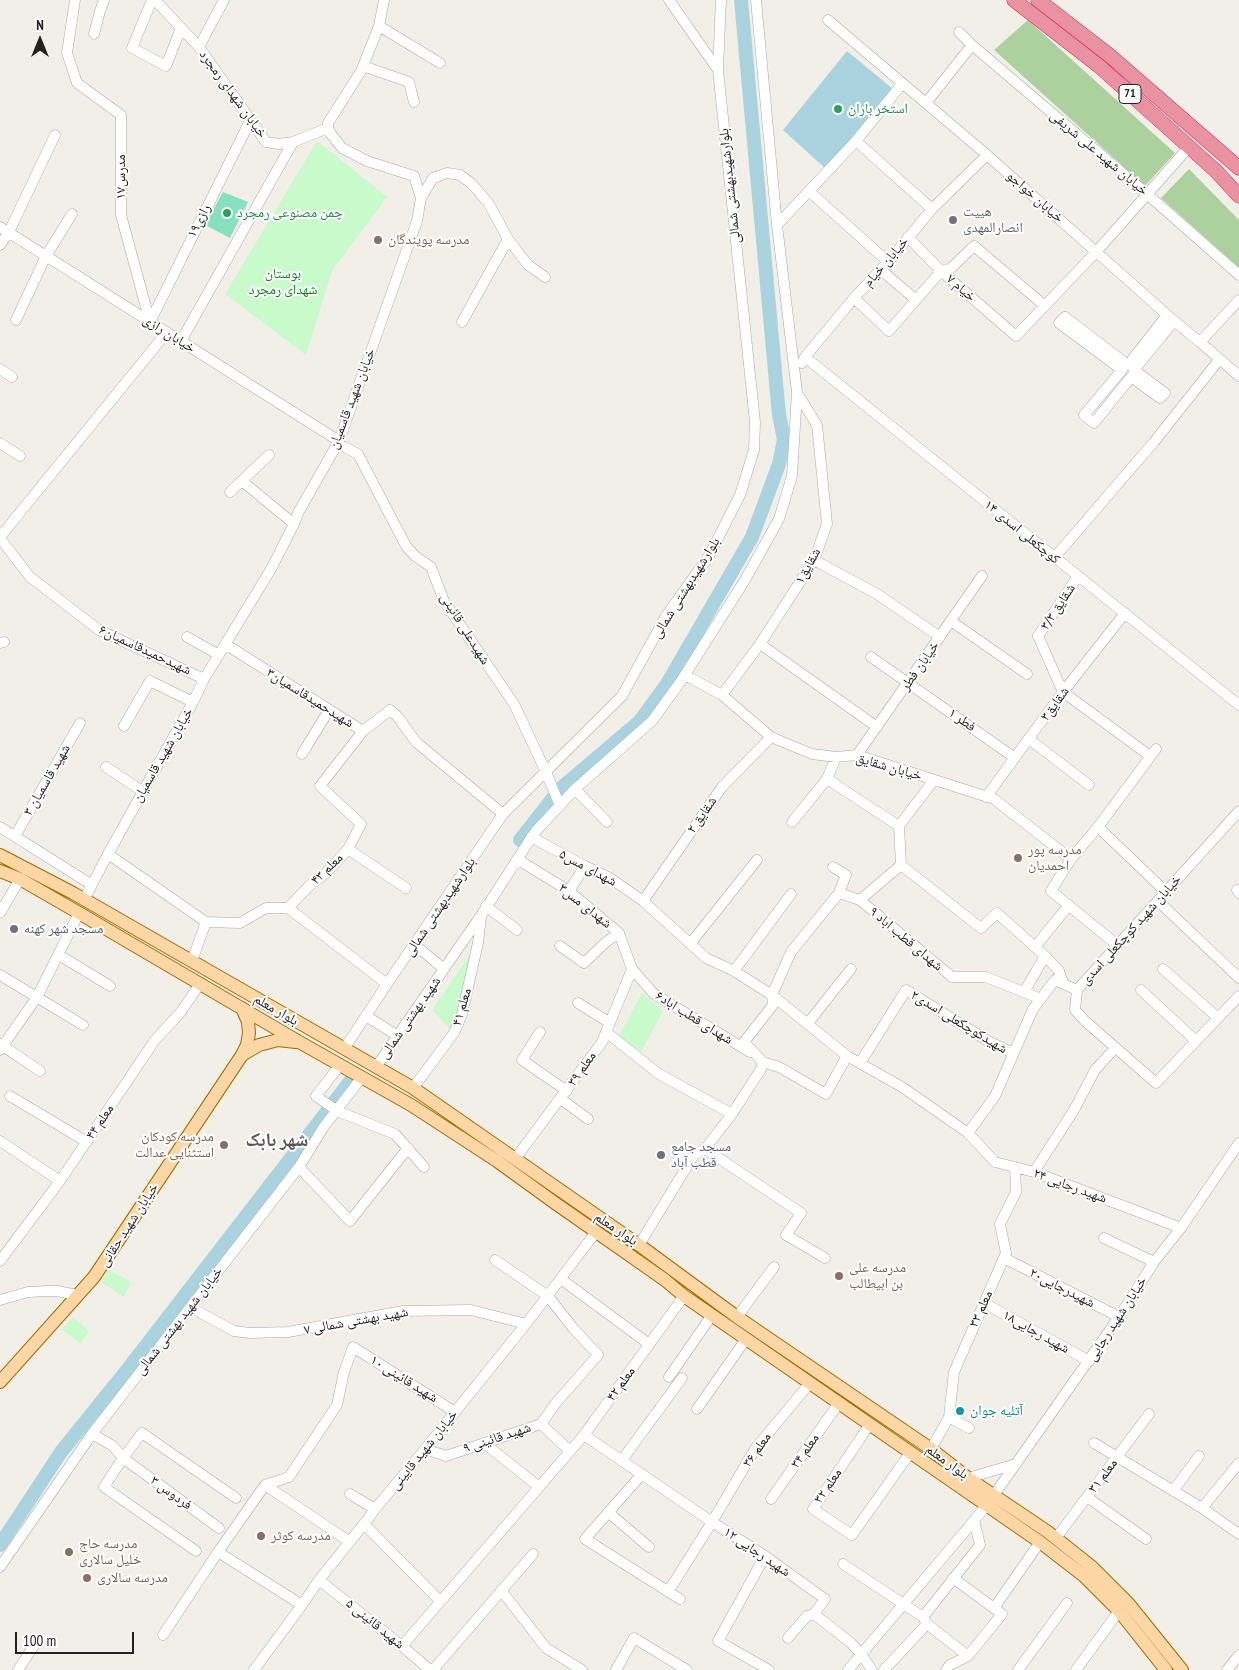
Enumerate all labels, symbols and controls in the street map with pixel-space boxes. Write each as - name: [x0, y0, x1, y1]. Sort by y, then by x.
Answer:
- north arrow: [15, 15, 65, 65]
- text: N: [36, 16, 44, 34]
- street label: خیابان شهدای رمجرد: [195, 47, 271, 141]
- road number: 71: [1119, 85, 1141, 104]
- place label: استخر باران: [848, 101, 908, 117]
- marker: استخر باران: [832, 103, 844, 115]
- street label: خیابان شهید علی شریفی: [1046, 107, 1152, 199]
- street label: بلوارشهیدبهشتی شمالی: [716, 127, 744, 245]
- street label: مدرس۱۷: [113, 154, 129, 200]
- street label: خیابان خواجو: [1003, 168, 1067, 226]
- street label: رازی۱۹: [183, 201, 215, 241]
- place label: هییت انصارالمهدی: [963, 204, 1023, 236]
- place label: چمن مصنوعی رمجرد: [237, 205, 343, 221]
- marker: چمن مصنوعی رمجرد: [221, 207, 233, 219]
- marker: هییت انصارالمهدی: [947, 214, 959, 226]
- place label: مدرسه پویندگان: [388, 232, 469, 248]
- marker: مدرسه پویندگان: [372, 234, 384, 246]
- street label: خیابان خیام: [860, 234, 912, 290]
- park label: بوستان شهدای رمجرد: [249, 266, 317, 298]
- street label: خیام ۷: [943, 271, 979, 305]
- street label: خیابان رازی: [140, 311, 198, 357]
- street label: خیابان شهید قاسمیان: [325, 346, 379, 452]
- street label: کوچکعلی اسدی ۱۴: [981, 496, 1063, 568]
- street label: بلوارشهیدبهشتی شمالی: [648, 534, 724, 642]
- street label: شقایق۱: [791, 545, 825, 587]
- street label: شقایق ۳/۳: [1037, 581, 1079, 633]
- street label: شهیدعلی قائینی: [436, 590, 494, 668]
- street label: شهیدحمیدقاسمیان۶: [96, 621, 194, 679]
- street label: خیابان فطر: [897, 638, 943, 694]
- street label: شهیدحمیدقاسمیان۳: [263, 664, 357, 732]
- street label: شقایق۳: [1037, 684, 1073, 724]
- street label: خیابان شهید قاسمیان: [129, 705, 197, 805]
- street label: فطر ۱: [945, 705, 979, 735]
- street label: شهید قاسمیان ۳: [20, 741, 74, 819]
- street label: خیابان شقایق: [854, 750, 924, 784]
- street label: شقایق ۲: [683, 793, 721, 837]
- place label: مدرسه پور احمدیان: [1028, 842, 1082, 874]
- street label: شهدای مس۵: [556, 846, 620, 890]
- street label: معلم ۴۳: [307, 850, 347, 888]
- marker: مدرسه پور احمدیان: [1012, 852, 1024, 864]
- street label: بلوارشهیدبهشتی شمالی: [401, 854, 479, 960]
- street label: خیابان شهید کوچکعلی اسدی: [1077, 871, 1185, 989]
- street label: شهدای مس۳: [555, 880, 615, 932]
- street label: شهدای قطب اباد ۹: [866, 903, 946, 975]
- place label: مسجد شهر کهنه: [24, 921, 103, 937]
- marker: مسجد شهر کهنه: [8, 923, 20, 935]
- street label: شهید بهشتی شمالی: [375, 974, 445, 1062]
- street label: معلم ۴۱: [449, 986, 475, 1028]
- street label: شهیدکوچکعلی اسدی۲: [908, 987, 1010, 1057]
- street label: شهدای قطب اباد۶: [652, 988, 736, 1048]
- street label: بلوار معلم: [251, 991, 301, 1029]
- street label: معلم ۳۹: [564, 1048, 600, 1090]
- street label: معلم ۴۴: [82, 1101, 118, 1143]
- place label: مدرسه کودکان استثنایی عدالت: [135, 1129, 214, 1162]
- district label: شهر بابک: [246, 1130, 308, 1152]
- marker: مدرسه کودکان استثنایی عدالت: [218, 1139, 230, 1151]
- place label: مسجد جامع قطب آباد: [671, 1139, 731, 1172]
- marker: مسجد جامع قطب آباد: [655, 1149, 667, 1161]
- street label: شهید رجایی ۲۴: [1031, 1165, 1109, 1207]
- street label: خیابان شهید حقانی: [96, 1180, 162, 1270]
- street label: بلوار معلم: [591, 1208, 641, 1250]
- place label: مدرسه علی بن ابیطالب: [849, 1260, 906, 1292]
- street label: خیابان شهید بهشتی شمالی: [132, 1264, 226, 1378]
- street label: شهیدرجایی۲۰: [1027, 1264, 1097, 1312]
- marker: مدرسه علی بن ابیطالب: [833, 1270, 845, 1282]
- street label: خیابان شهید رجایی: [1083, 1274, 1151, 1364]
- street label: معلم ۳۳: [965, 1288, 997, 1330]
- street label: شهید بهشتی شمالی ۷: [303, 1304, 409, 1338]
- street label: شهید رجایی۱۸: [1000, 1307, 1072, 1357]
- street label: شهید قائینی ۱۰: [367, 1352, 441, 1406]
- street label: معلم ۴۲: [603, 1363, 639, 1405]
- place label: آتلیه جوان: [970, 1403, 1023, 1419]
- marker: آتلیه جوان: [954, 1405, 966, 1417]
- street label: خیابان شهید قایینی: [387, 1407, 461, 1493]
- street label: شهید قائینی ۹: [461, 1419, 533, 1457]
- street label: معلم ۳۶: [739, 1429, 775, 1471]
- street label: معلم ۳۴: [787, 1430, 823, 1472]
- street label: بلوار معلم: [922, 1441, 972, 1483]
- street label: معلم ۳۱: [1085, 1456, 1121, 1496]
- street label: معلم ۳۲: [810, 1465, 846, 1507]
- street label: فردوس ۳: [147, 1472, 195, 1514]
- street label: شهید رجایی ۱۲: [720, 1524, 794, 1580]
- place label: مدرسه کوثر: [271, 1528, 331, 1544]
- marker: مدرسه کوثر: [255, 1530, 267, 1542]
- place label: مدرسه حاج خلیل سالاری: [79, 1536, 142, 1568]
- marker: مدرسه حاج خلیل سالاری: [63, 1546, 75, 1558]
- place label: مدرسه سالاری: [97, 1570, 168, 1586]
- marker: مدرسه سالاری: [81, 1572, 93, 1584]
- street label: شهید قائینی ۵: [342, 1595, 408, 1653]
- scale bar: [18, 1622, 136, 1654]
- text: 100 m: [23, 1631, 56, 1650]

